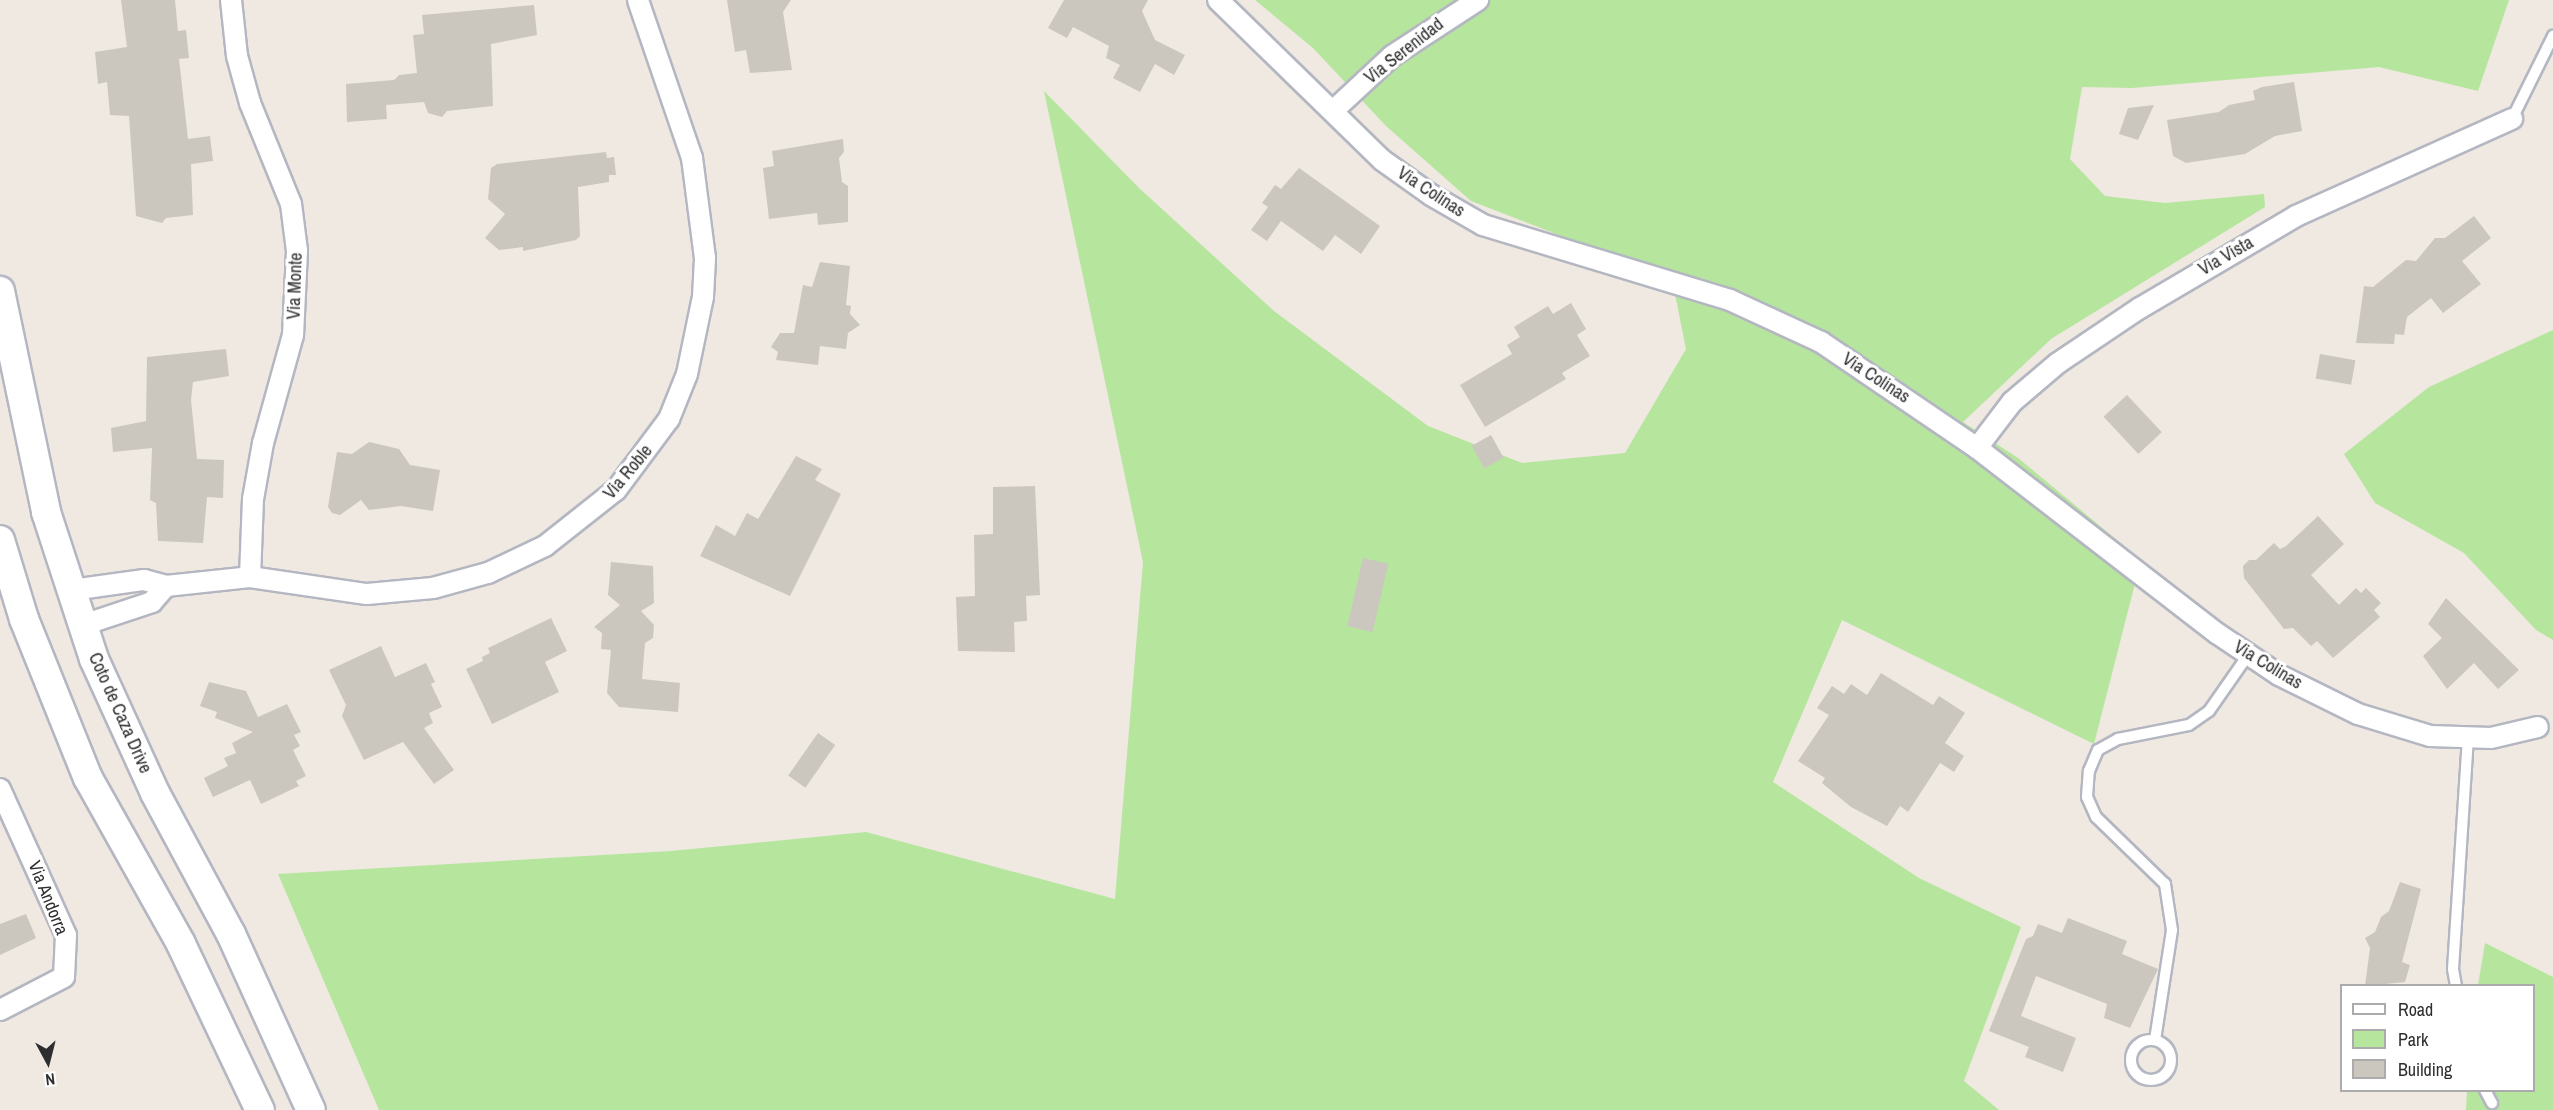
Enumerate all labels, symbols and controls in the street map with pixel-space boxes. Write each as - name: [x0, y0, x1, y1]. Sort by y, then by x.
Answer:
- street label: Via Serenidad: [1360, 14, 1448, 88]
- street label: Via Colinas: [1393, 162, 1469, 222]
- street label: Via Vista: [2195, 232, 2257, 280]
- street label: Via Monte: [283, 252, 307, 320]
- street label: Via Colinas: [1838, 348, 1914, 408]
- street label: Via Roble: [599, 440, 657, 504]
- street label: Via Colinas: [2230, 636, 2306, 694]
- street label: Coto de Caza Drive: [84, 649, 156, 777]
- street label: Via Andorra: [23, 858, 73, 938]
- legend: [2340, 984, 2535, 1092]
- text: Road: [2398, 997, 2433, 1022]
- text: Park: [2398, 1027, 2428, 1052]
- north arrow: [18, 1032, 78, 1092]
- text: Building: [2398, 1057, 2452, 1082]
- text: N: [44, 1068, 56, 1091]

